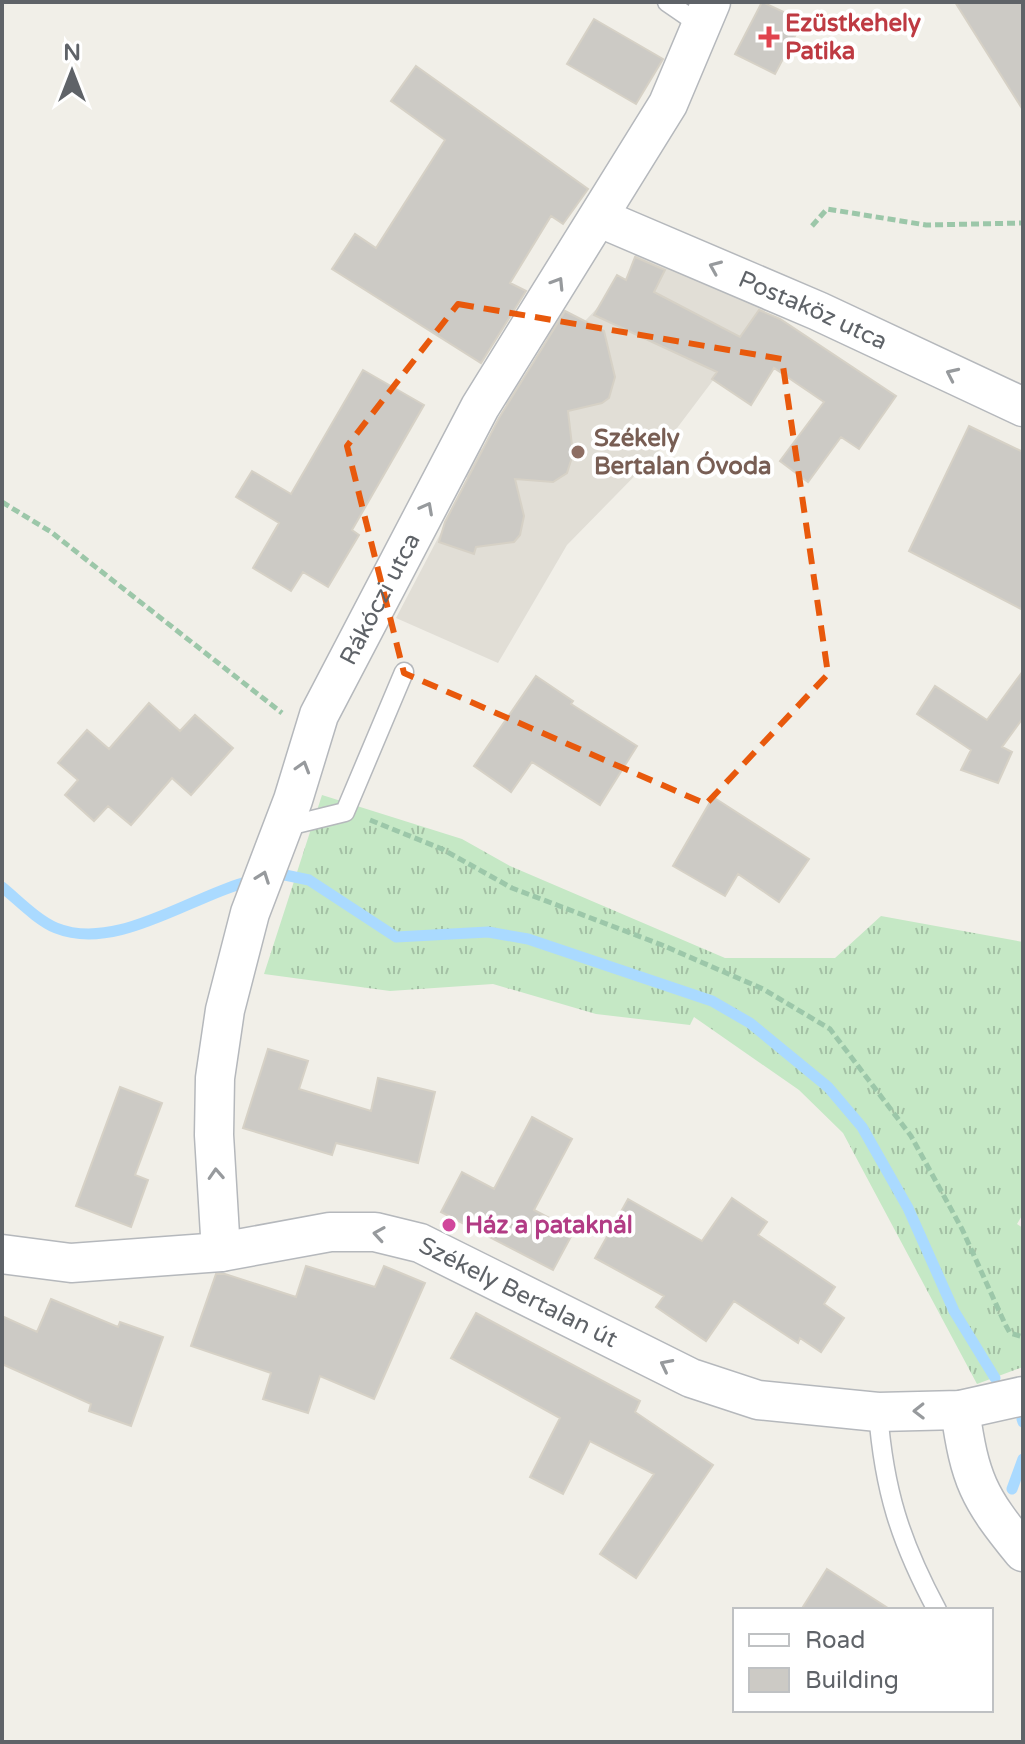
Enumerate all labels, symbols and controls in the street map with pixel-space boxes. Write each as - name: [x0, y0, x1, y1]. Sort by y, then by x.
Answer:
- place label: Ezüstkehely Patika: [785, 9, 921, 66]
- marker: Ezüstkehely Patika: [760, 28, 778, 46]
- north arrow: [32, 32, 112, 112]
- text: N: [63, 40, 81, 66]
- one-way arrow: [709, 261, 723, 277]
- street label: Postaköz utca: [734, 265, 892, 356]
- one-way arrow: [549, 277, 564, 292]
- one-way arrow: [946, 368, 961, 384]
- place label: Székely Bertalan Óvoda: [594, 424, 772, 481]
- marker: Székely Bertalan Óvoda: [569, 443, 587, 461]
- one-way arrow: [418, 501, 433, 516]
- street label: Rákóczi utca: [334, 528, 427, 670]
- one-way arrow: [294, 760, 310, 774]
- one-way arrow: [253, 871, 270, 885]
- one-way arrow: [208, 1167, 225, 1180]
- place label: Ház a pataknál: [465, 1211, 633, 1240]
- marker: Ház a pataknál: [440, 1216, 458, 1234]
- one-way arrow: [373, 1226, 386, 1243]
- street label: Székely Bertalan út: [414, 1231, 622, 1354]
- one-way arrow: [659, 1360, 674, 1375]
- one-way arrow: [912, 1402, 925, 1419]
- legend: [733, 1608, 993, 1712]
- text: Road: [805, 1626, 865, 1655]
- text: Building: [805, 1666, 899, 1695]

